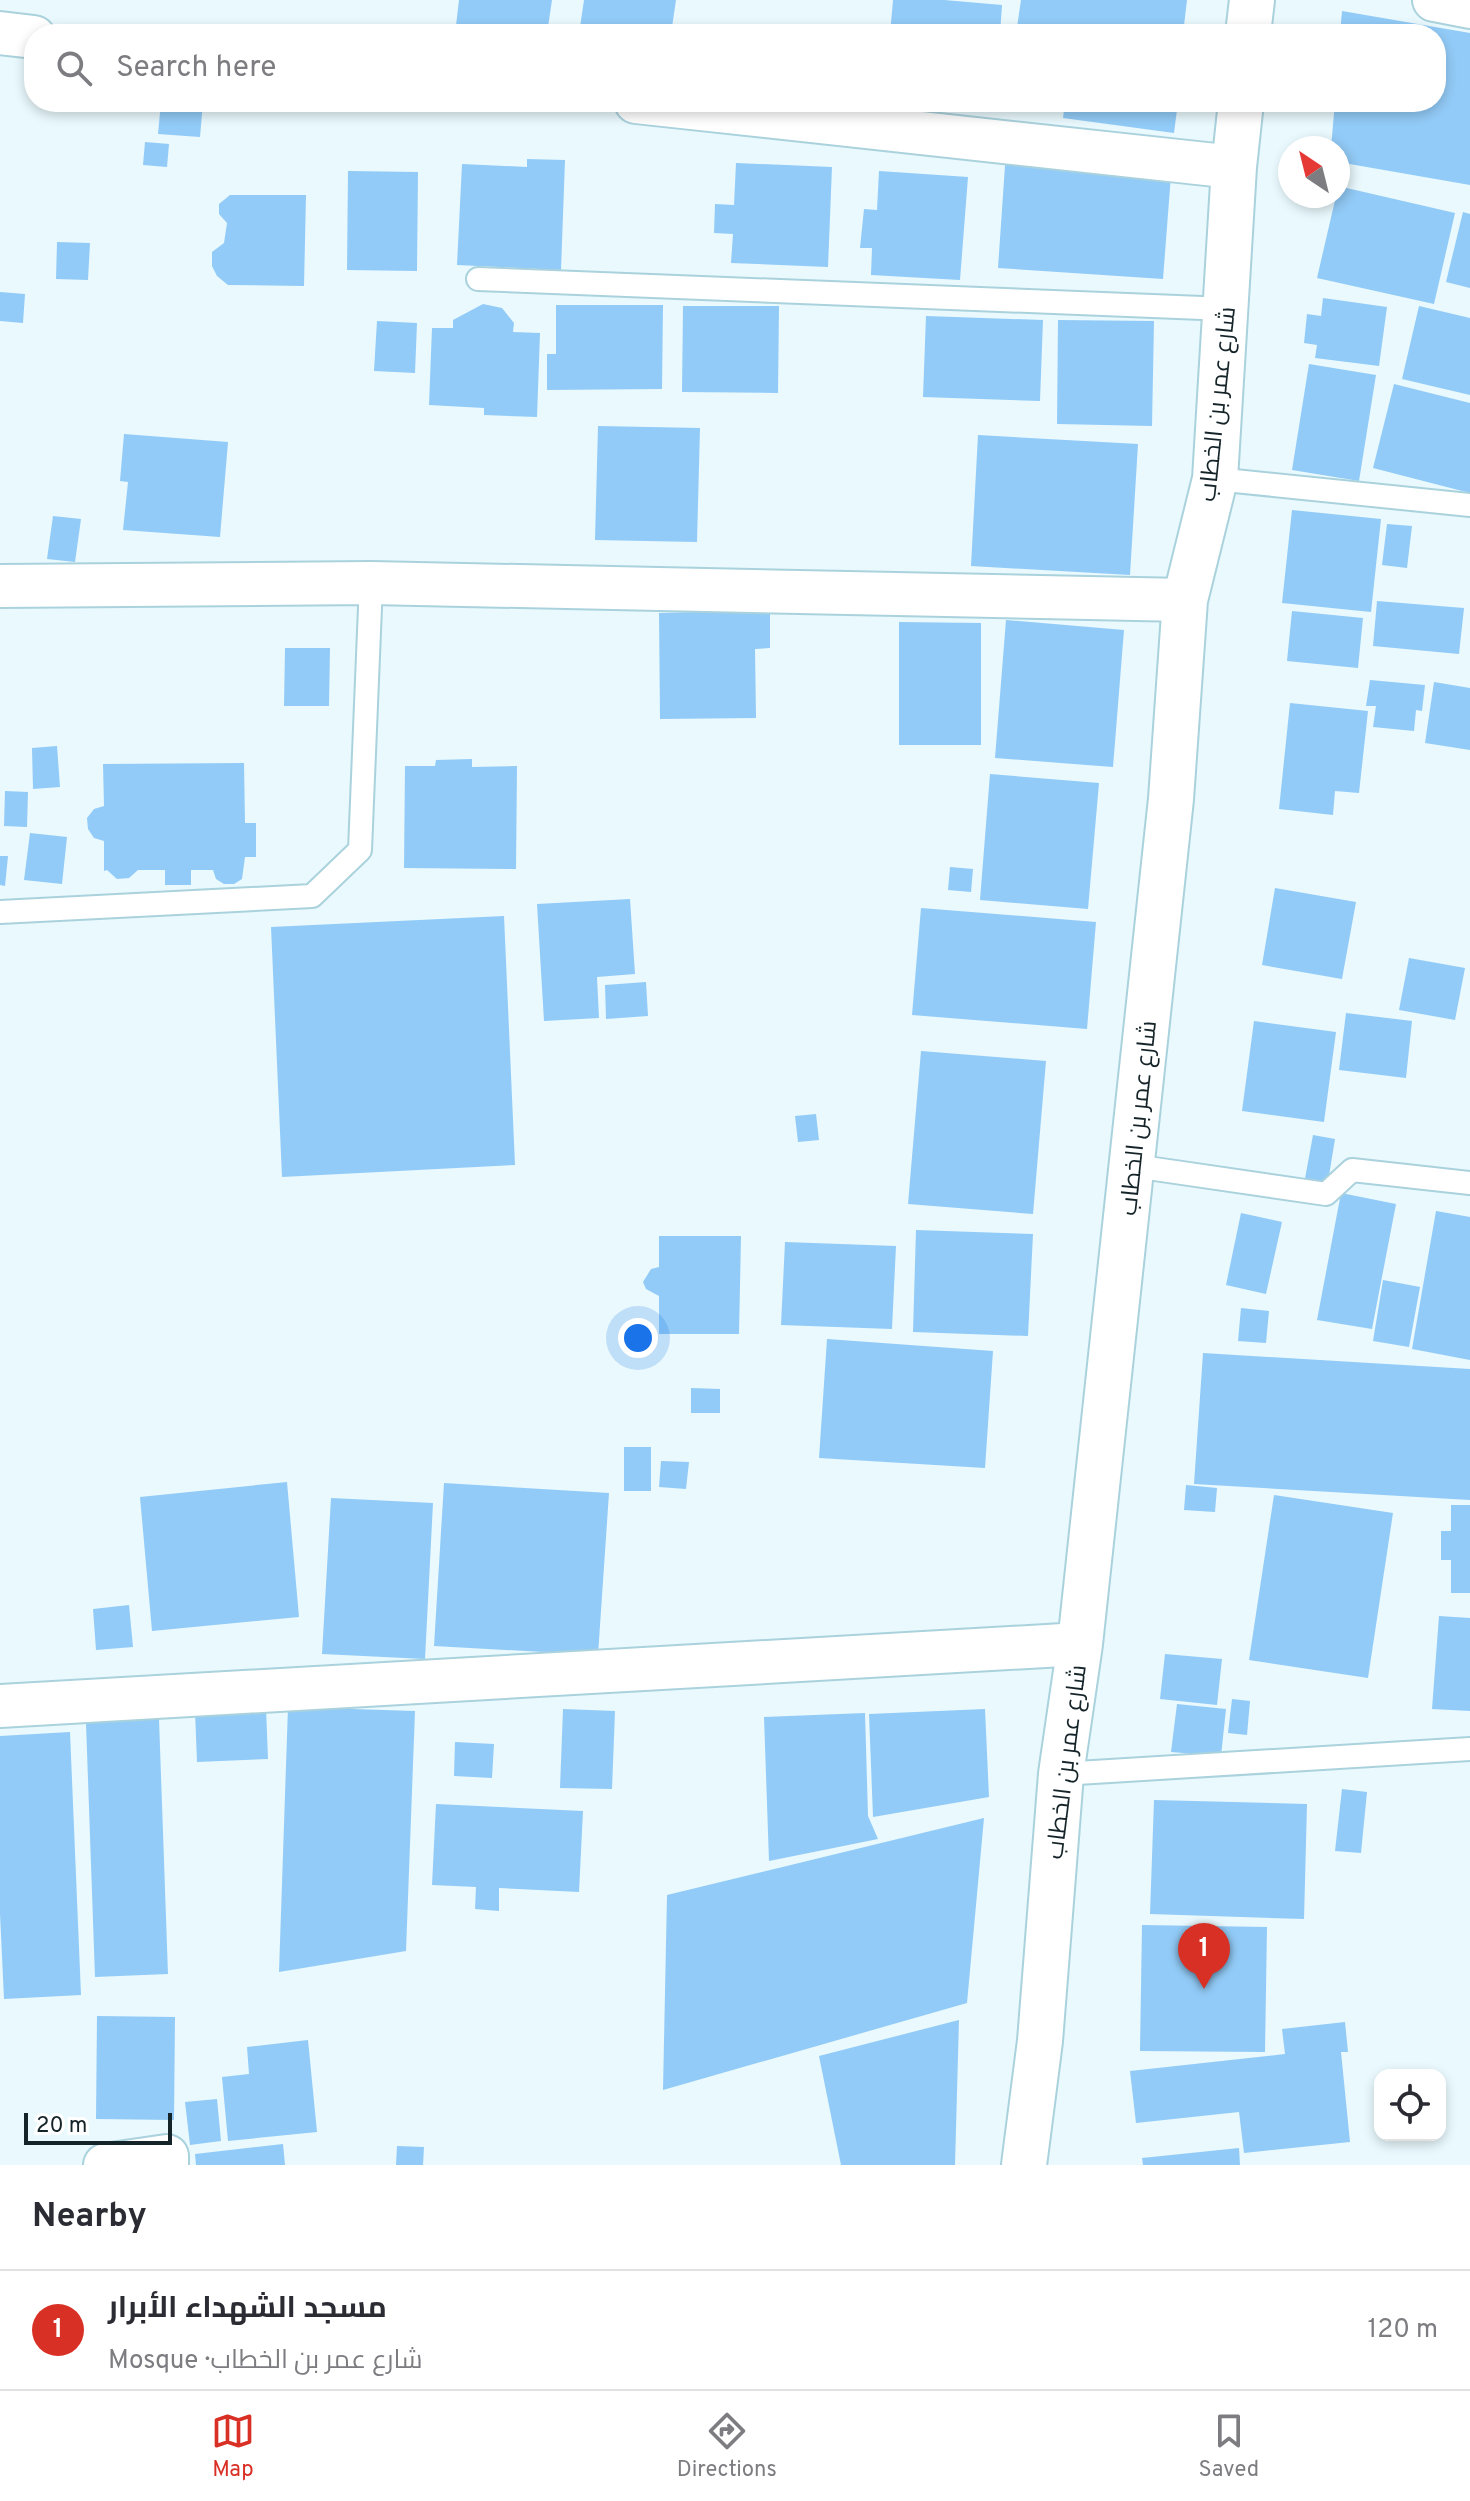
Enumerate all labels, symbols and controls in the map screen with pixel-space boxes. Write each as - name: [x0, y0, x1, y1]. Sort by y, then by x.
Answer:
- search box: [24, 24, 1446, 112]
- icon: search: [52, 46, 96, 90]
- text: Search here: [116, 50, 276, 87]
- north arrow: [1278, 136, 1350, 208]
- street label: شارع عمر بن الخطاب: [1194, 305, 1244, 503]
- street label: شارع عمر بن الخطاب: [1115, 1019, 1165, 1217]
- your location: [618, 1318, 658, 1358]
- street label: شارع عمر بن الخطاب: [1041, 1663, 1095, 1861]
- pin: 1: [1178, 1923, 1230, 1989]
- map controls: [1374, 2069, 1446, 2141]
- button: locate: [1374, 2069, 1446, 2141]
- scale bar: [24, 2109, 172, 2145]
- text: 20 m: [36, 2113, 87, 2140]
- text: Nearby: [32, 2196, 147, 2239]
- text: مسجد الشهداء الأبرار: [108, 2291, 387, 2328]
- text: 1: [53, 2314, 63, 2347]
- text: 120 m: [1368, 2314, 1438, 2347]
- text: Mosque · شارع عمر بن الخطاب: [108, 2345, 423, 2378]
- tab: Map: [211, 2409, 255, 2484]
- tab: Directions: [677, 2409, 777, 2484]
- tab: Saved: [1199, 2409, 1259, 2484]

